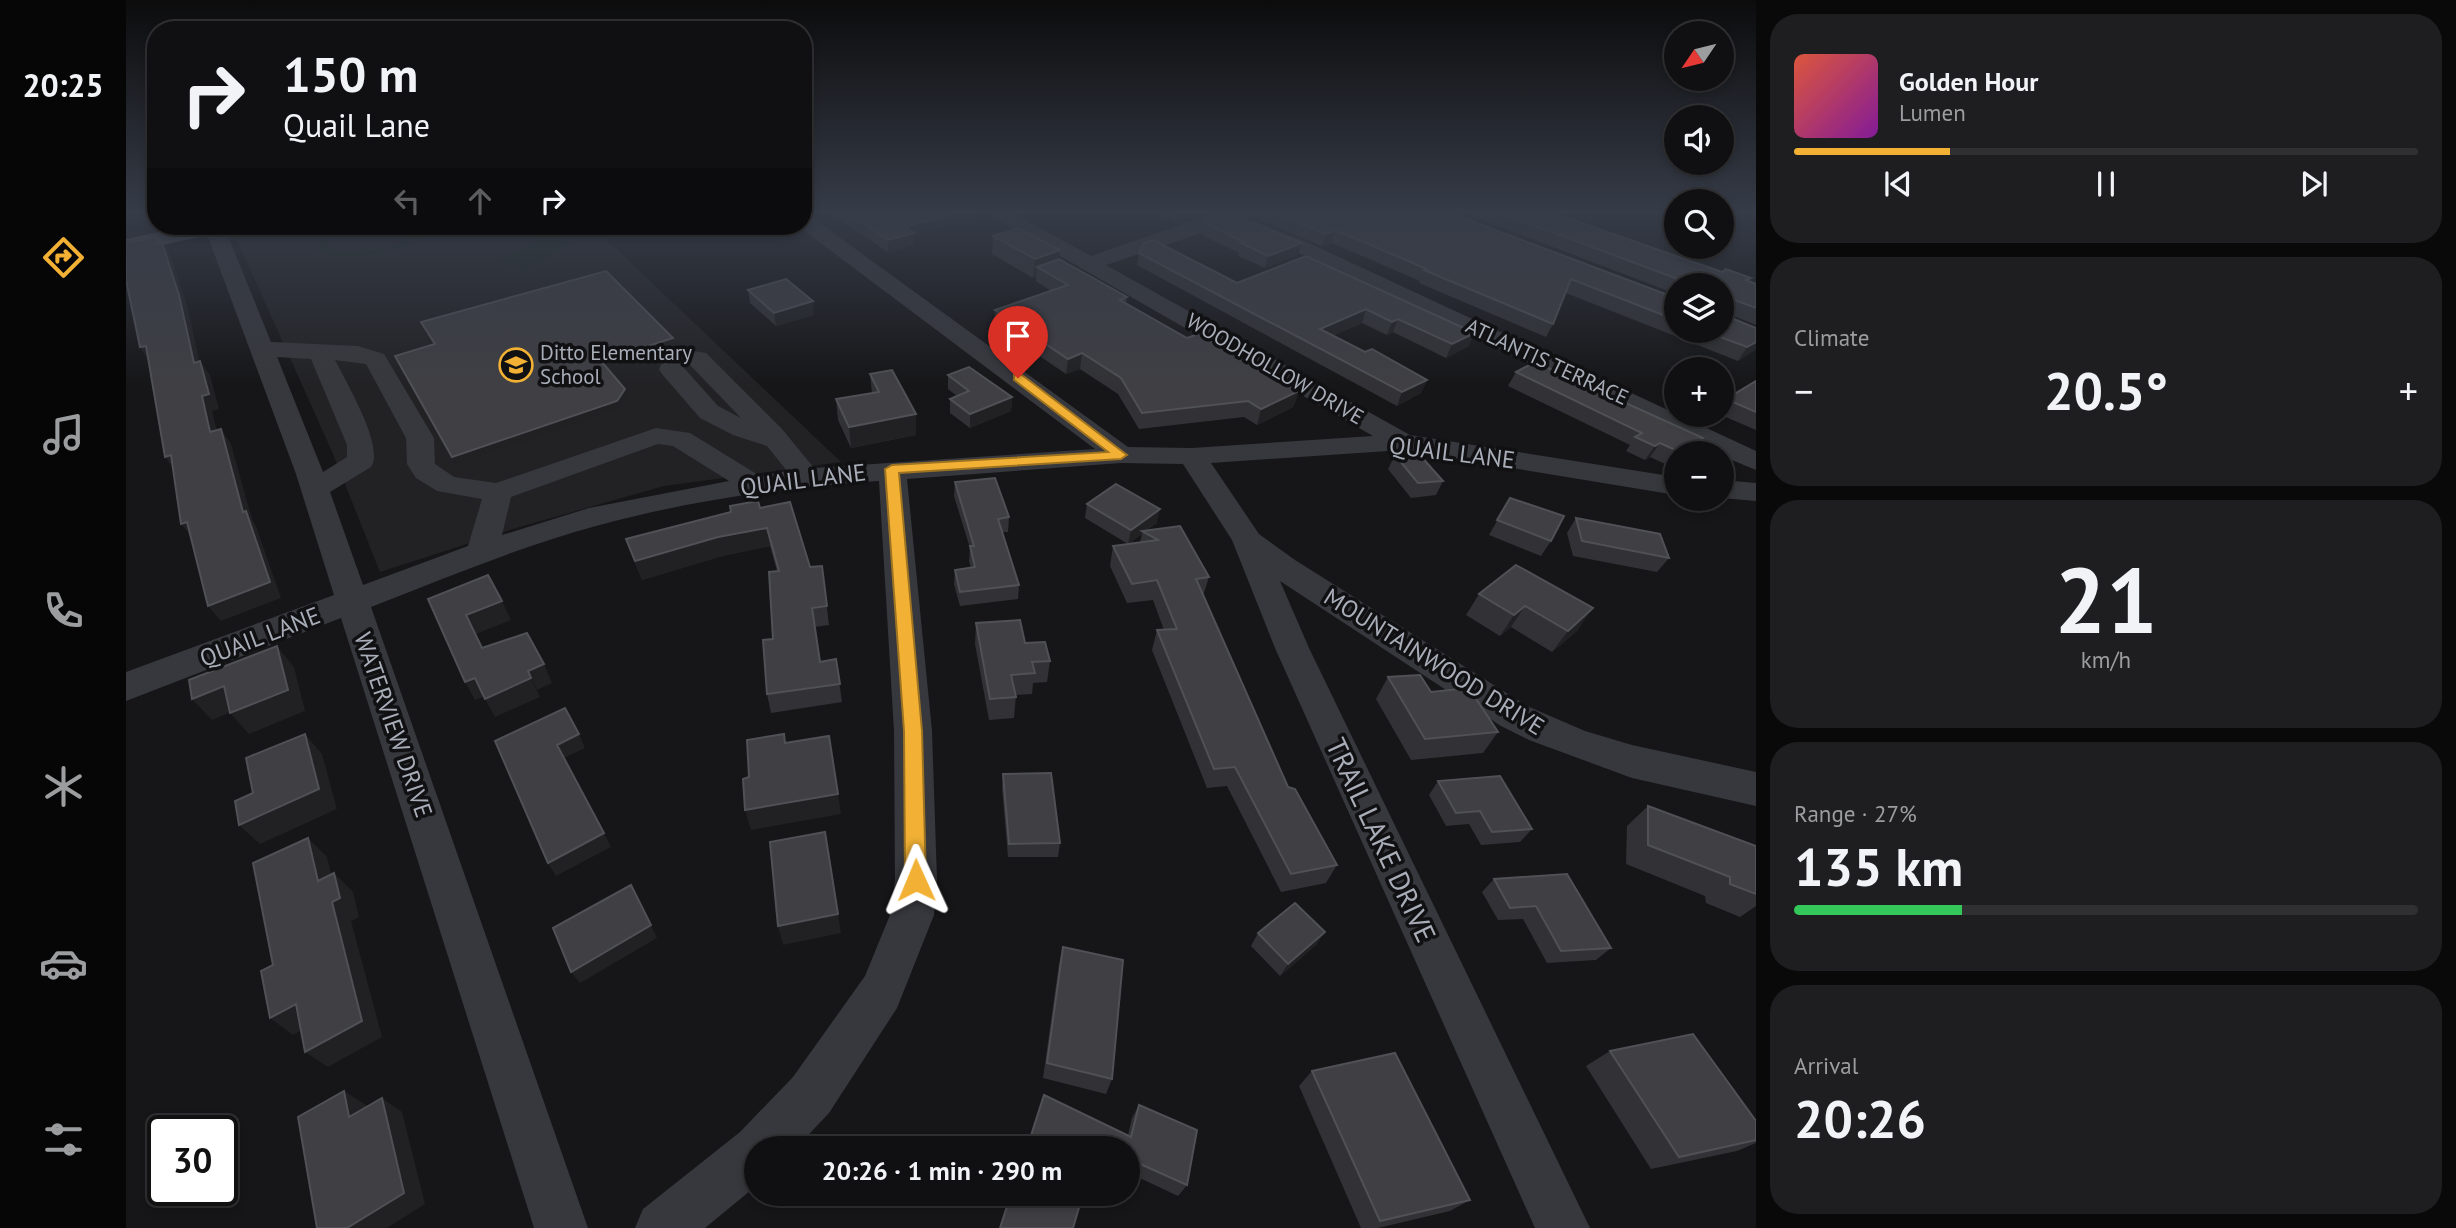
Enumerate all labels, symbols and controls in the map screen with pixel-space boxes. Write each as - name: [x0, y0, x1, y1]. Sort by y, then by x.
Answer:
- north arrow: [1664, 21, 1734, 91]
- map controls: [1664, 21, 1734, 511]
- text: 150 m: [283, 42, 418, 106]
- icon: right: [168, 49, 259, 140]
- text: 20:25: [22, 64, 104, 106]
- text: Golden Hour: [1899, 65, 2038, 98]
- text: Lumen: [1899, 98, 1966, 127]
- text: Quail Lane: [283, 104, 430, 146]
- button: sound: [1664, 105, 1734, 175]
- icon: previous: [1879, 165, 1917, 203]
- icon: pause: [2087, 165, 2125, 203]
- icon: next: [2295, 165, 2333, 203]
- icon: left: [388, 182, 426, 220]
- icon: ahead: [461, 182, 499, 220]
- icon: right: [534, 182, 572, 220]
- button: search: [1664, 189, 1734, 259]
- icon: directions: [39, 233, 88, 282]
- button: layers: [1664, 273, 1734, 343]
- pin: [988, 306, 1048, 378]
- street label: WOODHOLLOW DRIVE: [1182, 307, 1369, 430]
- street label: ATLANTIS TERRACE: [1462, 312, 1633, 411]
- icon: arrive: [999, 317, 1037, 355]
- text: Climate: [1794, 323, 1869, 352]
- place label: Ditto Elementary School: [540, 339, 692, 390]
- school or university icon: Ditto Elementary School: [497, 346, 535, 384]
- button: +: [1664, 357, 1734, 427]
- text: 20.5°: [2044, 357, 2168, 424]
- text: −: [1794, 366, 1813, 415]
- text: +: [2399, 366, 2418, 415]
- icon: music: [39, 410, 88, 459]
- street label: QUAIL LANE: [1387, 429, 1517, 476]
- button: −: [1664, 441, 1734, 511]
- street label: QUAIL LANE: [738, 456, 868, 503]
- text: 21: [2054, 540, 2158, 658]
- street label: MOUNTAINWOOD DRIVE: [1318, 581, 1550, 742]
- icon: phone: [39, 586, 88, 635]
- street label: QUAIL LANE: [195, 599, 324, 674]
- street label: WATERVIEW DRIVE: [347, 628, 440, 821]
- text: km/h: [2081, 645, 2131, 674]
- street label: TRAIL LAKE DRIVE: [1318, 732, 1445, 948]
- icon: climate: [39, 762, 88, 811]
- text: Range · 27%: [1794, 799, 1917, 828]
- text: 135 km: [1794, 833, 1963, 900]
- position arrow: [879, 843, 953, 917]
- icon: car: [39, 939, 88, 988]
- text: Arrival: [1794, 1051, 1858, 1080]
- text: 20:26: [1794, 1085, 1926, 1152]
- icon: filters: [39, 1115, 88, 1164]
- speed limit sign: 30: [147, 1115, 238, 1206]
- text: 20:26 · 1 min · 290 m: [822, 1154, 1062, 1187]

